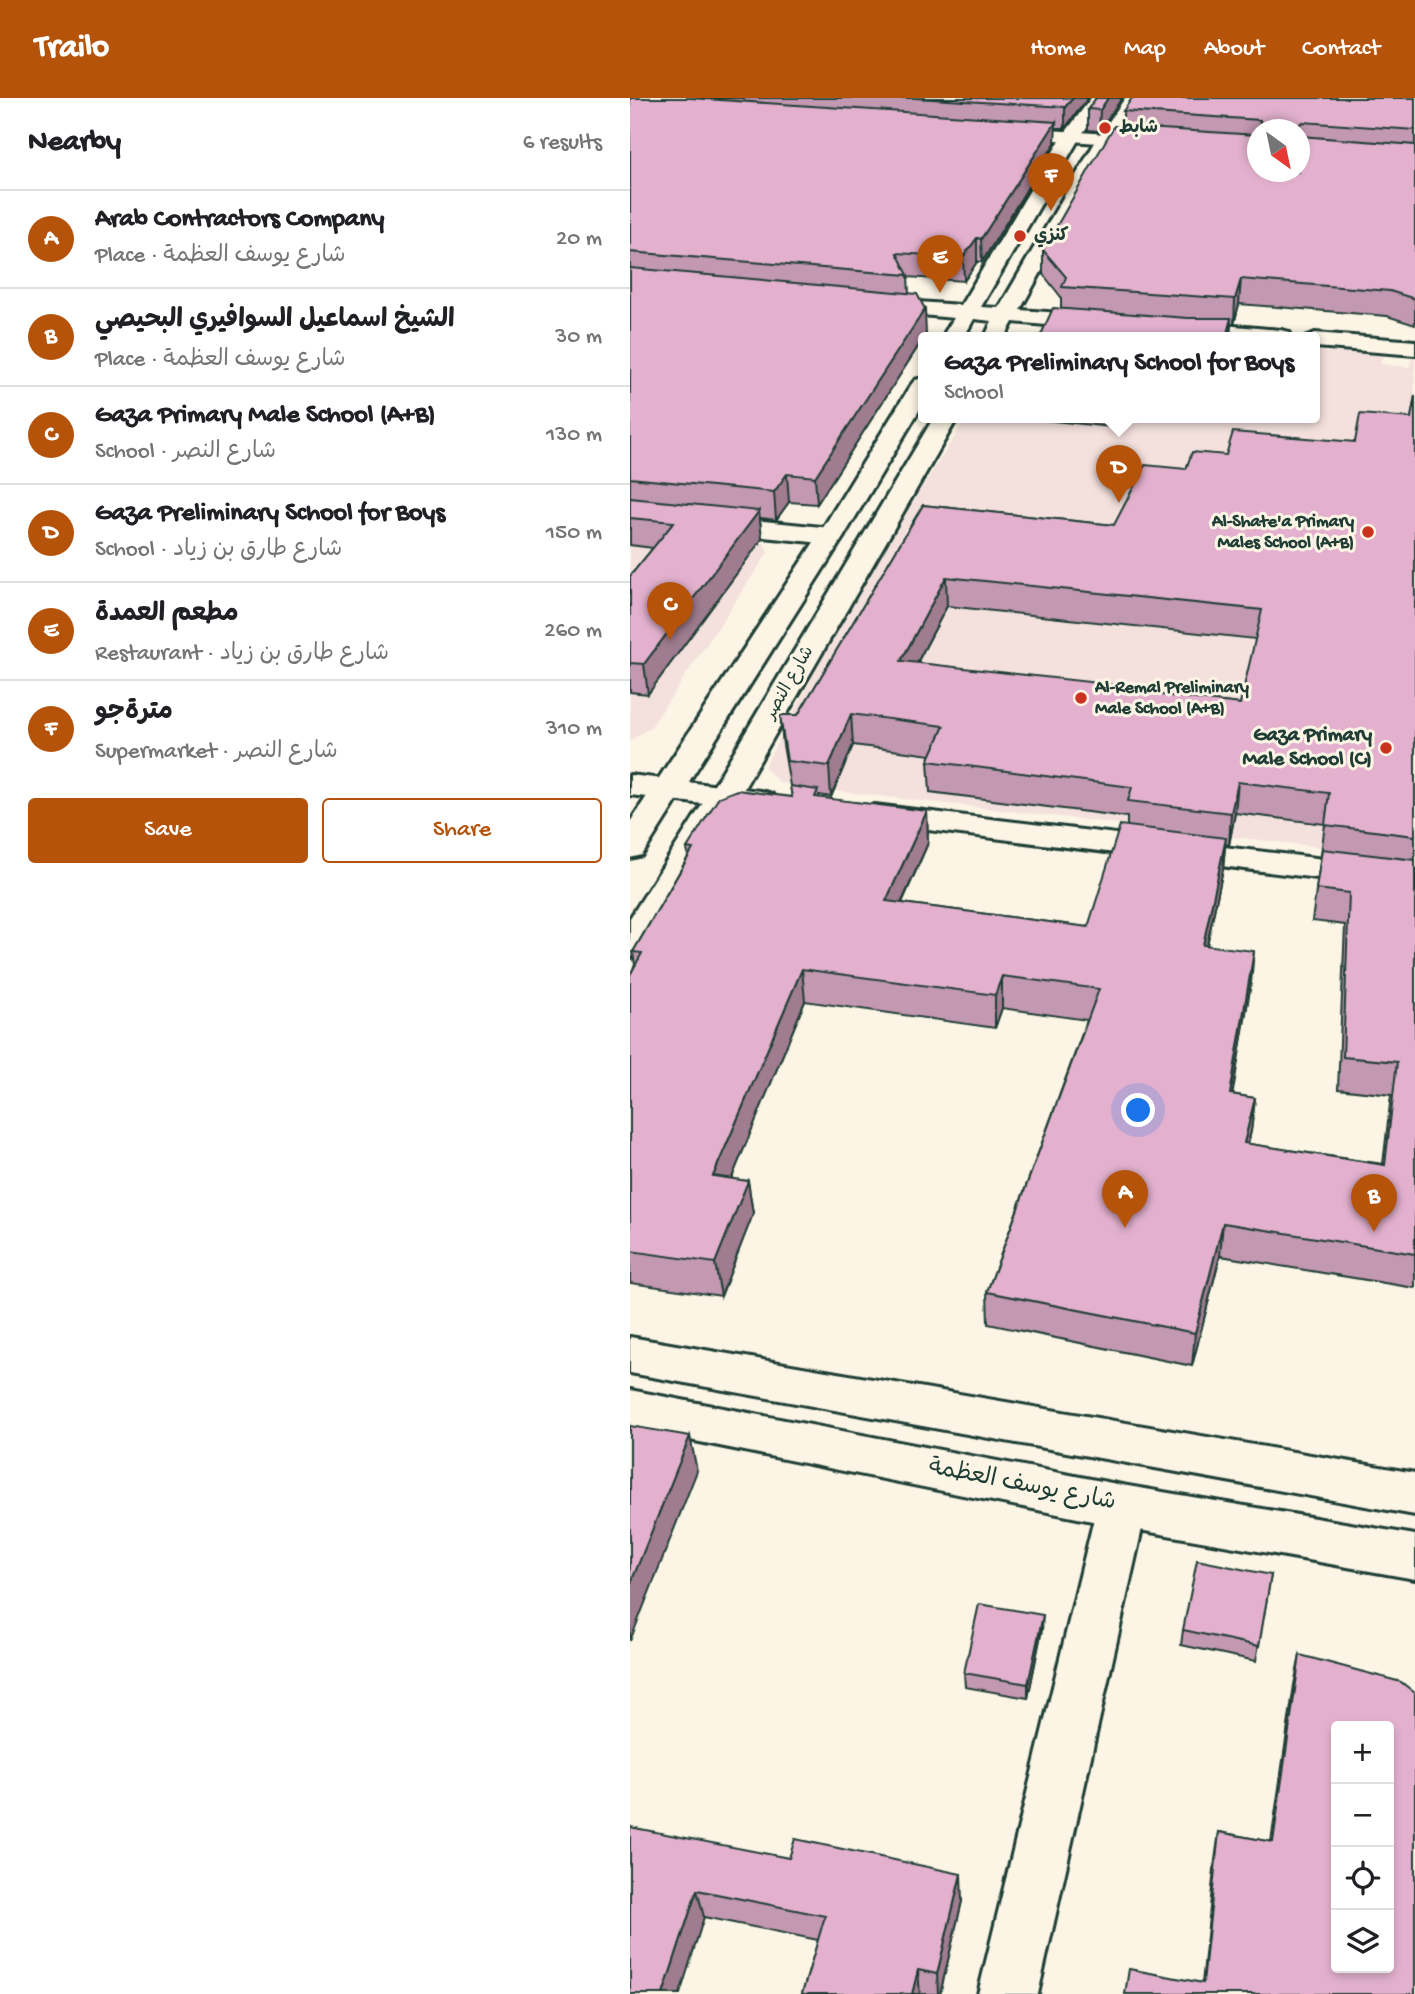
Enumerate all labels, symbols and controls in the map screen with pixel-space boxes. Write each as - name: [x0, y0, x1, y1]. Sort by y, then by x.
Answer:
- text: Trailo: [35, 30, 109, 68]
- text: Home: [1030, 35, 1086, 64]
- text: Map: [1124, 35, 1166, 64]
- text: About: [1204, 35, 1264, 64]
- text: Contact: [1302, 35, 1380, 64]
- place label: شابط: [1119, 118, 1158, 139]
- north arrow: [1247, 119, 1310, 182]
- marker: شابط: [1097, 120, 1113, 136]
- text: Nearby: [28, 126, 121, 161]
- text: 6 results: [523, 130, 602, 157]
- pin: F: [1028, 153, 1074, 211]
- text: Arab Contractors Company: [95, 205, 384, 236]
- text: A: [44, 226, 58, 253]
- text: 20 m: [556, 226, 602, 253]
- place label: كنزي: [1034, 226, 1069, 248]
- marker: كنزي: [1012, 228, 1028, 244]
- pin: E: [917, 235, 963, 293]
- text: Place · شارع يوسف العظمة: [95, 243, 346, 270]
- text: الشيخ اسماعيل السوافيري البحيصي: [95, 306, 455, 337]
- text: B: [45, 324, 57, 351]
- text: 30 m: [555, 324, 602, 351]
- popup: [918, 332, 1320, 423]
- text: Place · شارع يوسف العظمة: [95, 347, 346, 374]
- text: Gaza Preliminary School for Boys: [944, 349, 1294, 380]
- text: School: [944, 380, 1004, 407]
- text: Gaza Primary Male School (A+B): [95, 401, 436, 432]
- text: C: [45, 422, 57, 449]
- text: 130 m: [546, 422, 602, 449]
- text: School · شارع النصر: [95, 439, 276, 466]
- pin: D: [1096, 445, 1142, 503]
- text: Gaza Preliminary School for Boys: [95, 499, 445, 530]
- place label: Al-Shate'a Primary Males School (A+B): [1211, 512, 1354, 554]
- text: D: [44, 520, 59, 547]
- text: 150 m: [546, 520, 602, 547]
- marker: Al-Shate'a Primary Males School (A+B): [1360, 524, 1376, 540]
- text: School · شارع طارق بن زياد: [95, 537, 342, 564]
- pin: C: [647, 582, 693, 640]
- text: مطعم العمدة: [95, 600, 239, 631]
- text: E: [44, 618, 58, 645]
- text: 260 m: [544, 618, 602, 645]
- text: Restaurant · شارع طارق بن زياد: [95, 641, 389, 668]
- street label: شارع النصر: [760, 643, 819, 725]
- place label: Al-Remal Preliminary Male School (A+B): [1094, 678, 1249, 720]
- marker: Al-Remal Preliminary Male School (A+B): [1073, 690, 1089, 706]
- text: مترةجو: [95, 698, 173, 729]
- text: F: [45, 716, 57, 743]
- text: 310 m: [546, 716, 602, 743]
- place label: Gaza Primary Male School (C): [1243, 724, 1373, 773]
- text: Supermarket · شارع النصر: [95, 739, 338, 766]
- marker: Gaza Primary Male School (C): [1378, 740, 1394, 756]
- button: Save: [28, 798, 308, 863]
- button: Share: [322, 798, 602, 863]
- your location: [1121, 1093, 1155, 1127]
- pin: A: [1102, 1170, 1148, 1228]
- pin: B: [1351, 1174, 1397, 1232]
- street label: شارع يوسف العظمة: [926, 1454, 1118, 1518]
- map controls: [1331, 1721, 1394, 1973]
- button: +: [1331, 1721, 1394, 1784]
- button: −: [1331, 1784, 1394, 1847]
- button: locate: [1331, 1847, 1394, 1910]
- button: layers: [1331, 1910, 1394, 1973]

